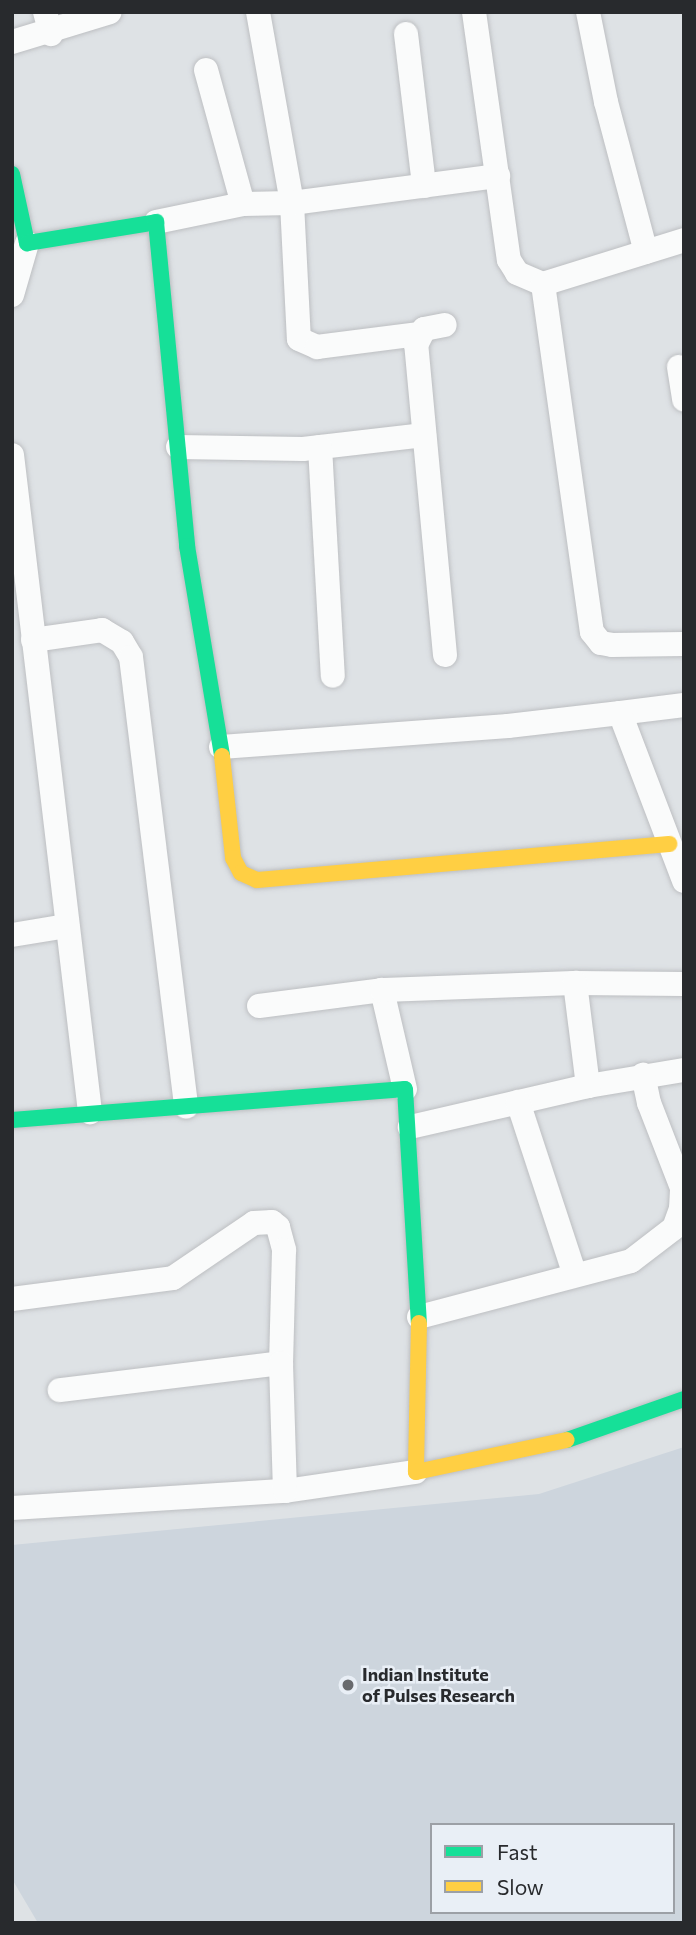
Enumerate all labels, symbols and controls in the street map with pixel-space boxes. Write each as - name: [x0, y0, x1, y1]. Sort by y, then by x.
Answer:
- place label: Indian Institute of Pulses Research: [362, 1664, 515, 1706]
- marker: Indian Institute of Pulses Research: [340, 1677, 356, 1693]
- legend: [430, 1823, 675, 1914]
- text: Fast: [497, 1839, 538, 1864]
- text: Slow: [497, 1874, 544, 1899]

